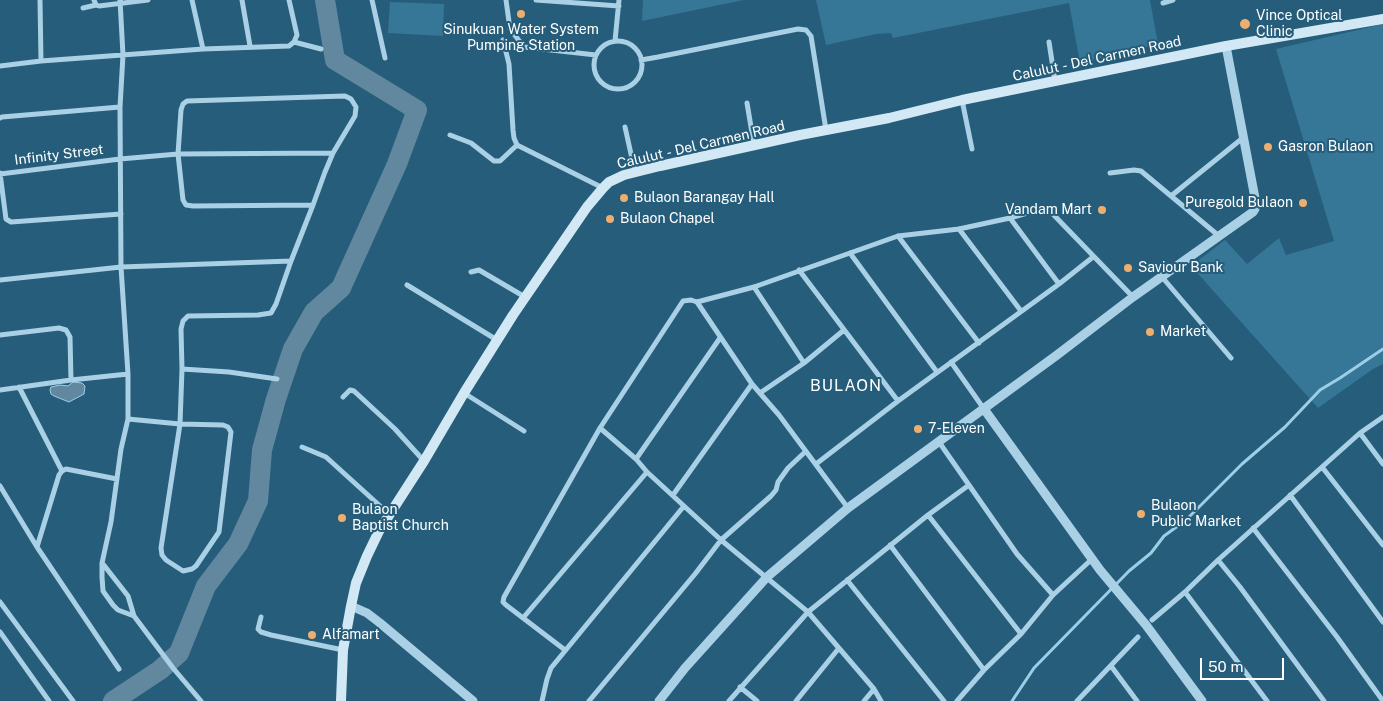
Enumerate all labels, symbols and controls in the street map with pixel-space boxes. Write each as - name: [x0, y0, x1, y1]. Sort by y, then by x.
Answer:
- marker: Sinukuan Water System Pumping Station: [515, 8, 527, 20]
- place label: Vince Optical Clinic: [1256, 8, 1343, 40]
- marker: Vince Optical Clinic: [1238, 17, 1252, 31]
- place label: Sinukuan Water System Pumping Station: [443, 22, 599, 54]
- street label: Calulut - Del Carmen Road: [1011, 33, 1183, 85]
- street label: Calulut - Del Carmen Road: [615, 117, 787, 173]
- place label: Gasron Bulaon: [1278, 139, 1373, 155]
- street label: Infinity Street: [14, 141, 104, 169]
- marker: Gasron Bulaon: [1262, 141, 1274, 153]
- place label: Bulaon Barangay Hall: [634, 190, 775, 206]
- marker: Bulaon Barangay Hall: [618, 192, 630, 204]
- place label: Puregold Bulaon: [1185, 195, 1293, 211]
- marker: Puregold Bulaon: [1297, 197, 1309, 209]
- place label: Vandam Mart: [1005, 202, 1092, 218]
- marker: Vandam Mart: [1096, 204, 1108, 216]
- place label: Bulaon Chapel: [620, 211, 715, 227]
- marker: Bulaon Chapel: [604, 213, 616, 225]
- place label: Saviour Bank: [1138, 260, 1223, 276]
- marker: Saviour Bank: [1122, 262, 1134, 274]
- place label: Market: [1160, 324, 1206, 340]
- marker: Market: [1144, 326, 1156, 338]
- district label: BULAON: [809, 376, 883, 396]
- place label: 7-Eleven: [928, 421, 985, 437]
- marker: 7-Eleven: [912, 423, 924, 435]
- place label: Bulaon Public Market: [1151, 498, 1241, 530]
- place label: Bulaon Baptist Church: [352, 502, 449, 534]
- marker: Bulaon Public Market: [1135, 508, 1147, 520]
- marker: Bulaon Baptist Church: [336, 512, 348, 524]
- place label: Alfamart: [322, 627, 380, 643]
- marker: Alfamart: [306, 629, 318, 641]
- scale bar: [1203, 648, 1287, 680]
- text: 50 m: [1208, 658, 1243, 675]

